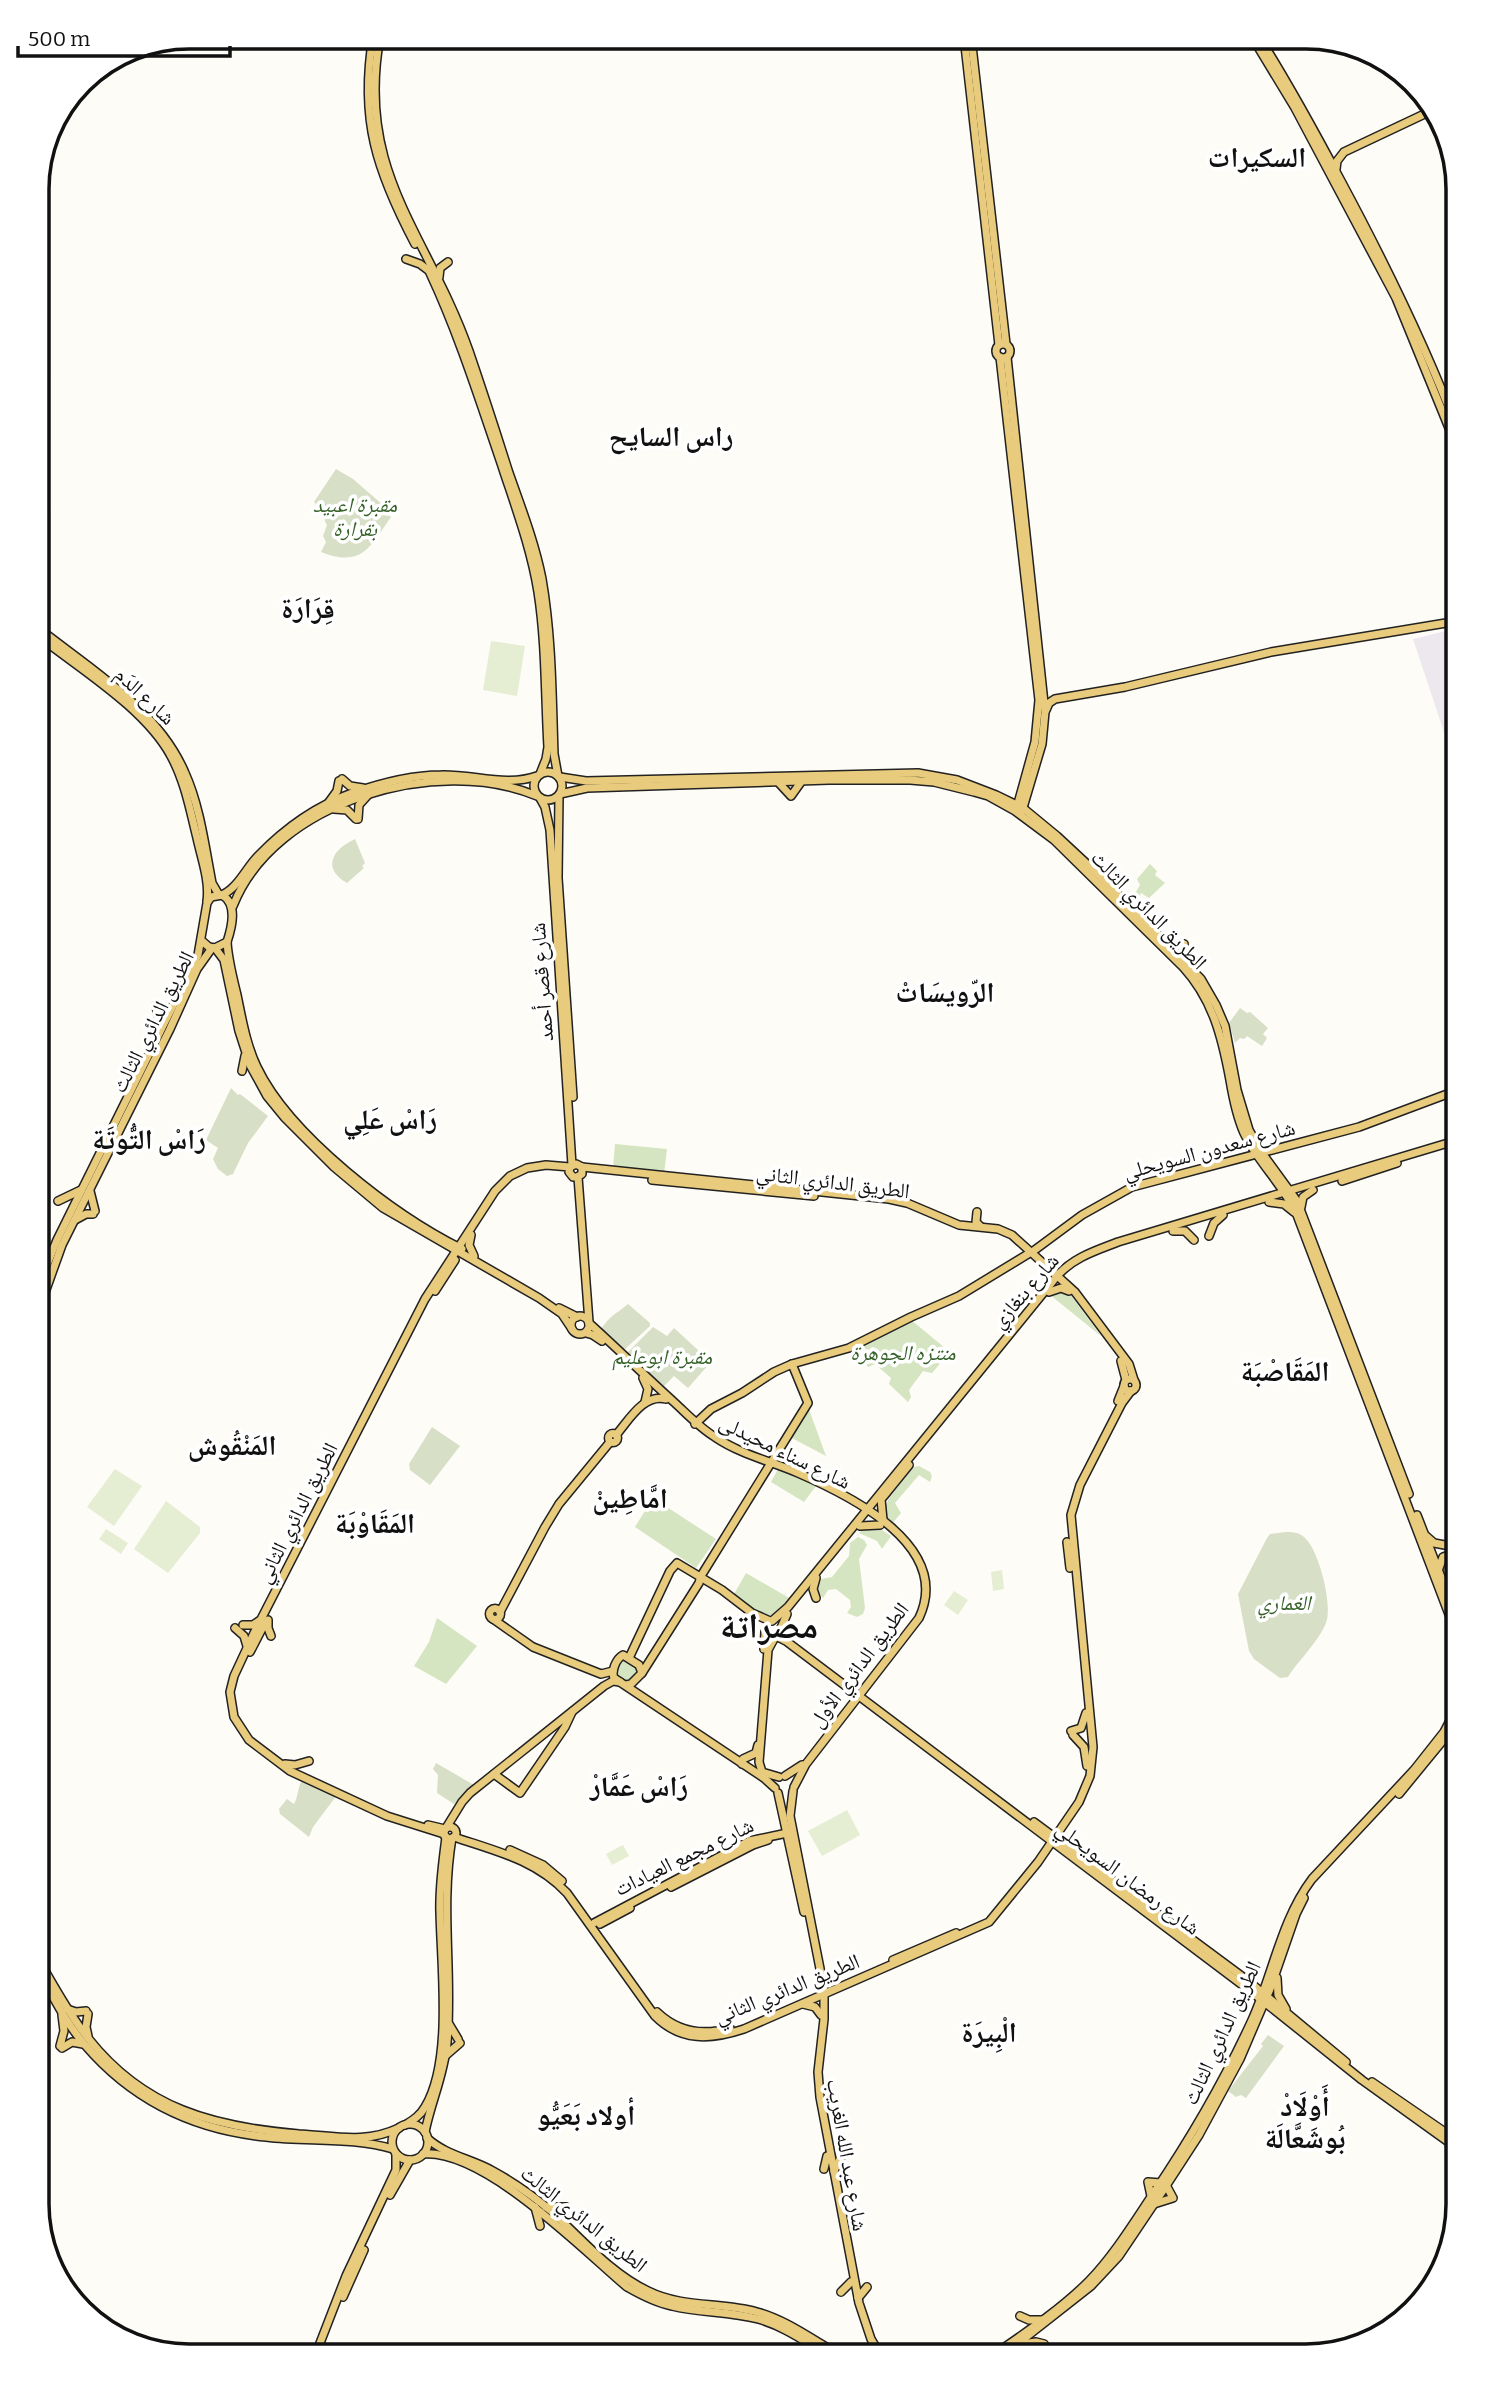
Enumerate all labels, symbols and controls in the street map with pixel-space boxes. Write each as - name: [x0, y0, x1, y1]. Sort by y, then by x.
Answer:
- scale bar: [18, 14, 229, 58]
- text: 500 m: [28, 26, 90, 52]
- district label: السكيرات: [1208, 141, 1306, 174]
- district label: راس السايح: [609, 420, 733, 455]
- park label: مقبرة اعبيد بقرارة: [313, 492, 398, 542]
- district label: قِرَارَة: [281, 592, 335, 625]
- street label: شارع الدَم: [108, 661, 181, 731]
- street label: الطريق الدائري الثالث: [1083, 845, 1212, 977]
- street label: شارع قصر أحمد: [525, 922, 559, 1042]
- street label: الطريق الدائري الثالث: [106, 947, 203, 1099]
- district label: الرّويسَاتْ: [896, 976, 994, 1009]
- district label: رَاسْ عَلِي: [343, 1103, 437, 1141]
- street label: شارع سعدون السويحلي: [1120, 1115, 1299, 1189]
- district label: رَاسْ التُّوتَة: [92, 1123, 206, 1156]
- street label: الطريق الدائري الثاني: [754, 1160, 911, 1208]
- street label: شارع بنغازي: [985, 1248, 1067, 1336]
- park label: منتزه الجوهرة: [850, 1340, 956, 1366]
- park label: مقبرة ابوعليم: [612, 1344, 712, 1371]
- district label: المَقَاصْبَة: [1241, 1355, 1329, 1388]
- street label: شارع سناء محيدلى: [715, 1409, 855, 1495]
- district label: المَنْقُوش: [188, 1429, 276, 1462]
- street label: الطريق الدائري الثاني: [250, 1438, 347, 1589]
- district label: امَّاطِينْ: [592, 1482, 668, 1516]
- district label: المَقَاوْبَة: [335, 1507, 415, 1540]
- park label: الغماري: [1257, 1590, 1313, 1619]
- street label: الطريق الدائري الأول: [803, 1597, 917, 1735]
- district label: مصراتة: [720, 1605, 818, 1647]
- district label: رَاسْ عَمَّارْ: [589, 1770, 688, 1803]
- street label: شارع مجمع العيادات: [610, 1812, 758, 1902]
- street label: شارع رمضان السويحلي: [1049, 1815, 1205, 1943]
- street label: الطريق الدائري الثاني: [711, 1948, 865, 2033]
- street label: الطريق الدائري الثالث: [1177, 1957, 1270, 2111]
- district label: الْبِيرَة: [961, 2016, 1017, 2053]
- street label: شارع عبد الله الغريب: [821, 2077, 873, 2233]
- district label: أَوْلَادْ بُوشَعَّالَة: [1265, 2084, 1345, 2155]
- district label: أولاد بَعَيُّو: [537, 2097, 635, 2132]
- street label: الطريق الدائري الثالث: [513, 2160, 653, 2281]

